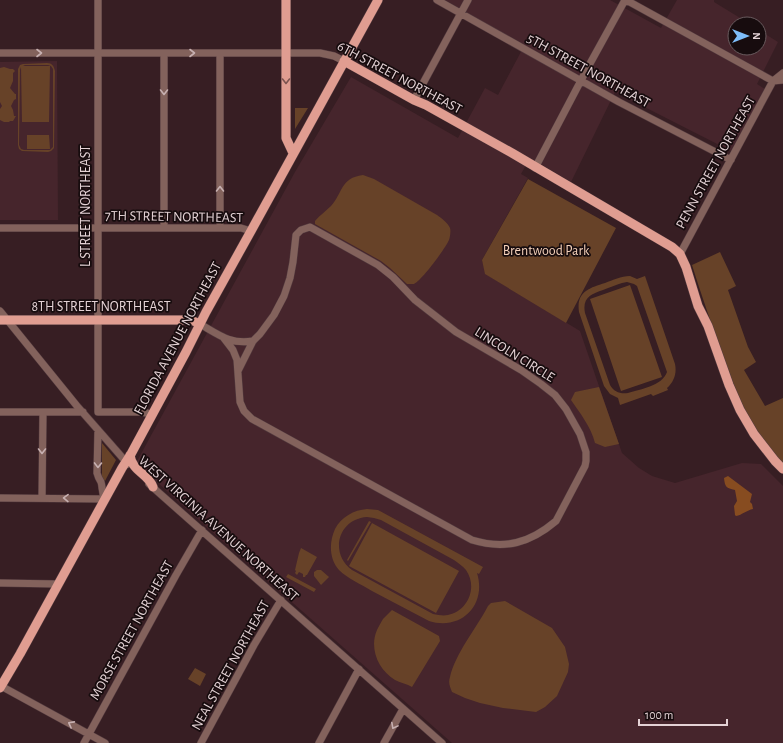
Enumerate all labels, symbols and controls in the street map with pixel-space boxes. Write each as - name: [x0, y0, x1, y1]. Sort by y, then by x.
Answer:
- north arrow: [727, 16, 767, 56]
- street label: 5TH STREET NORTHEAST: [525, 31, 652, 111]
- text: N: [751, 32, 762, 40]
- street label: 6TH STREET NORTHEAST: [335, 39, 464, 117]
- one-way arrow: [36, 49, 42, 57]
- one-way arrow: [189, 49, 195, 57]
- one-way arrow: [282, 78, 290, 84]
- one-way arrow: [160, 89, 168, 95]
- street label: PENN STREET NORTHEAST: [674, 94, 758, 231]
- street label: L STREET NORTHEAST: [79, 145, 93, 267]
- one-way arrow: [216, 186, 224, 192]
- street label: 7TH STREET NORTHEAST: [105, 209, 243, 225]
- park label: Brentwood Park: [503, 244, 590, 258]
- street label: FLORIDA AVENUE NORTHEAST: [132, 260, 224, 417]
- street label: 8TH STREET NORTHEAST: [31, 300, 171, 314]
- street label: LINCOLN CIRCLE: [472, 325, 557, 385]
- one-way arrow: [38, 448, 46, 454]
- street label: WEST VIRGINIA AVENUE NORTHEAST: [136, 453, 301, 604]
- one-way arrow: [93, 462, 102, 468]
- one-way arrow: [63, 494, 69, 502]
- street label: MORSE STREET NORTHEAST: [88, 558, 176, 703]
- street label: NEAL STREET NORTHEAST: [189, 598, 273, 733]
- scale bar: [639, 701, 727, 727]
- text: 100 m: [645, 709, 673, 721]
- one-way arrow: [68, 722, 75, 729]
- one-way arrow: [391, 722, 398, 729]

